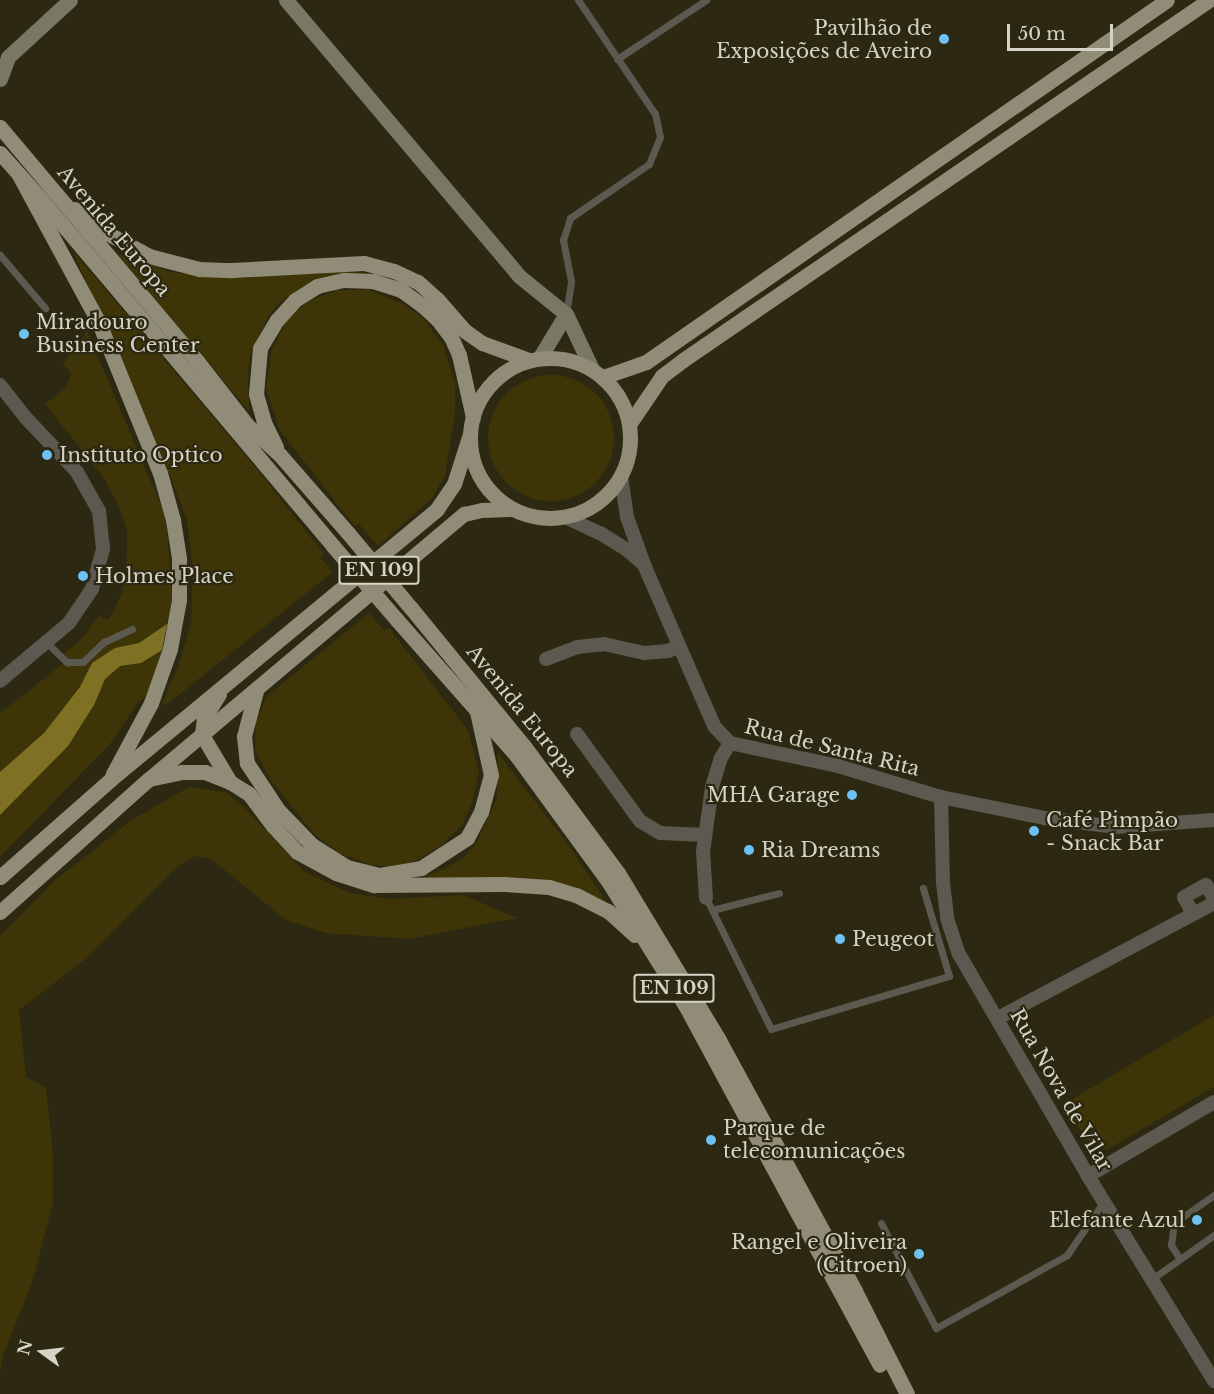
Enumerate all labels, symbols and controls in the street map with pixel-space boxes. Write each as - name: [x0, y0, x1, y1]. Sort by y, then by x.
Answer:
- scale bar: [1010, 12, 1116, 50]
- place label: Pavilhão de Exposições de Aveiro: [715, 16, 932, 63]
- text: 50 m: [1018, 23, 1066, 45]
- marker: Pavilhão de Exposições de Aveiro: [937, 32, 951, 46]
- street label: Avenida Europa: [52, 161, 176, 301]
- place label: Miradouro Business Center: [36, 310, 200, 357]
- marker: Miradouro Business Center: [17, 327, 31, 341]
- place label: Instituto Optico: [59, 443, 223, 467]
- marker: Instituto Optico: [40, 448, 54, 462]
- road number: EN 109: [337, 555, 421, 585]
- place label: Holmes Place: [95, 564, 234, 588]
- marker: Holmes Place: [76, 569, 90, 583]
- street label: Avenida Europa: [461, 640, 583, 782]
- street label: Rua de Santa Rita: [742, 715, 922, 781]
- place label: MHA Garage: [706, 783, 840, 807]
- marker: MHA Garage: [845, 788, 859, 802]
- place label: Café Pimpão - Snack Bar: [1046, 808, 1178, 855]
- marker: Café Pimpão - Snack Bar: [1027, 824, 1041, 838]
- place label: Ria Dreams: [761, 838, 880, 862]
- marker: Ria Dreams: [742, 843, 756, 857]
- place label: Peugeot: [852, 927, 934, 951]
- marker: Peugeot: [833, 932, 847, 946]
- road number: EN 109: [632, 973, 716, 1003]
- street label: Rua Nova de Vilar: [1004, 1004, 1118, 1176]
- place label: Parque de telecomunicações: [723, 1116, 905, 1163]
- marker: Parque de telecomunicações: [704, 1133, 718, 1147]
- place label: Elefante Azul: [1048, 1208, 1185, 1232]
- marker: Elefante Azul: [1190, 1213, 1204, 1227]
- place label: Rangel e Oliveira (Citroen): [731, 1230, 907, 1277]
- marker: Rangel e Oliveira (Citroen): [912, 1247, 926, 1261]
- north arrow: [12, 1322, 72, 1382]
- text: N: [13, 1337, 36, 1357]

